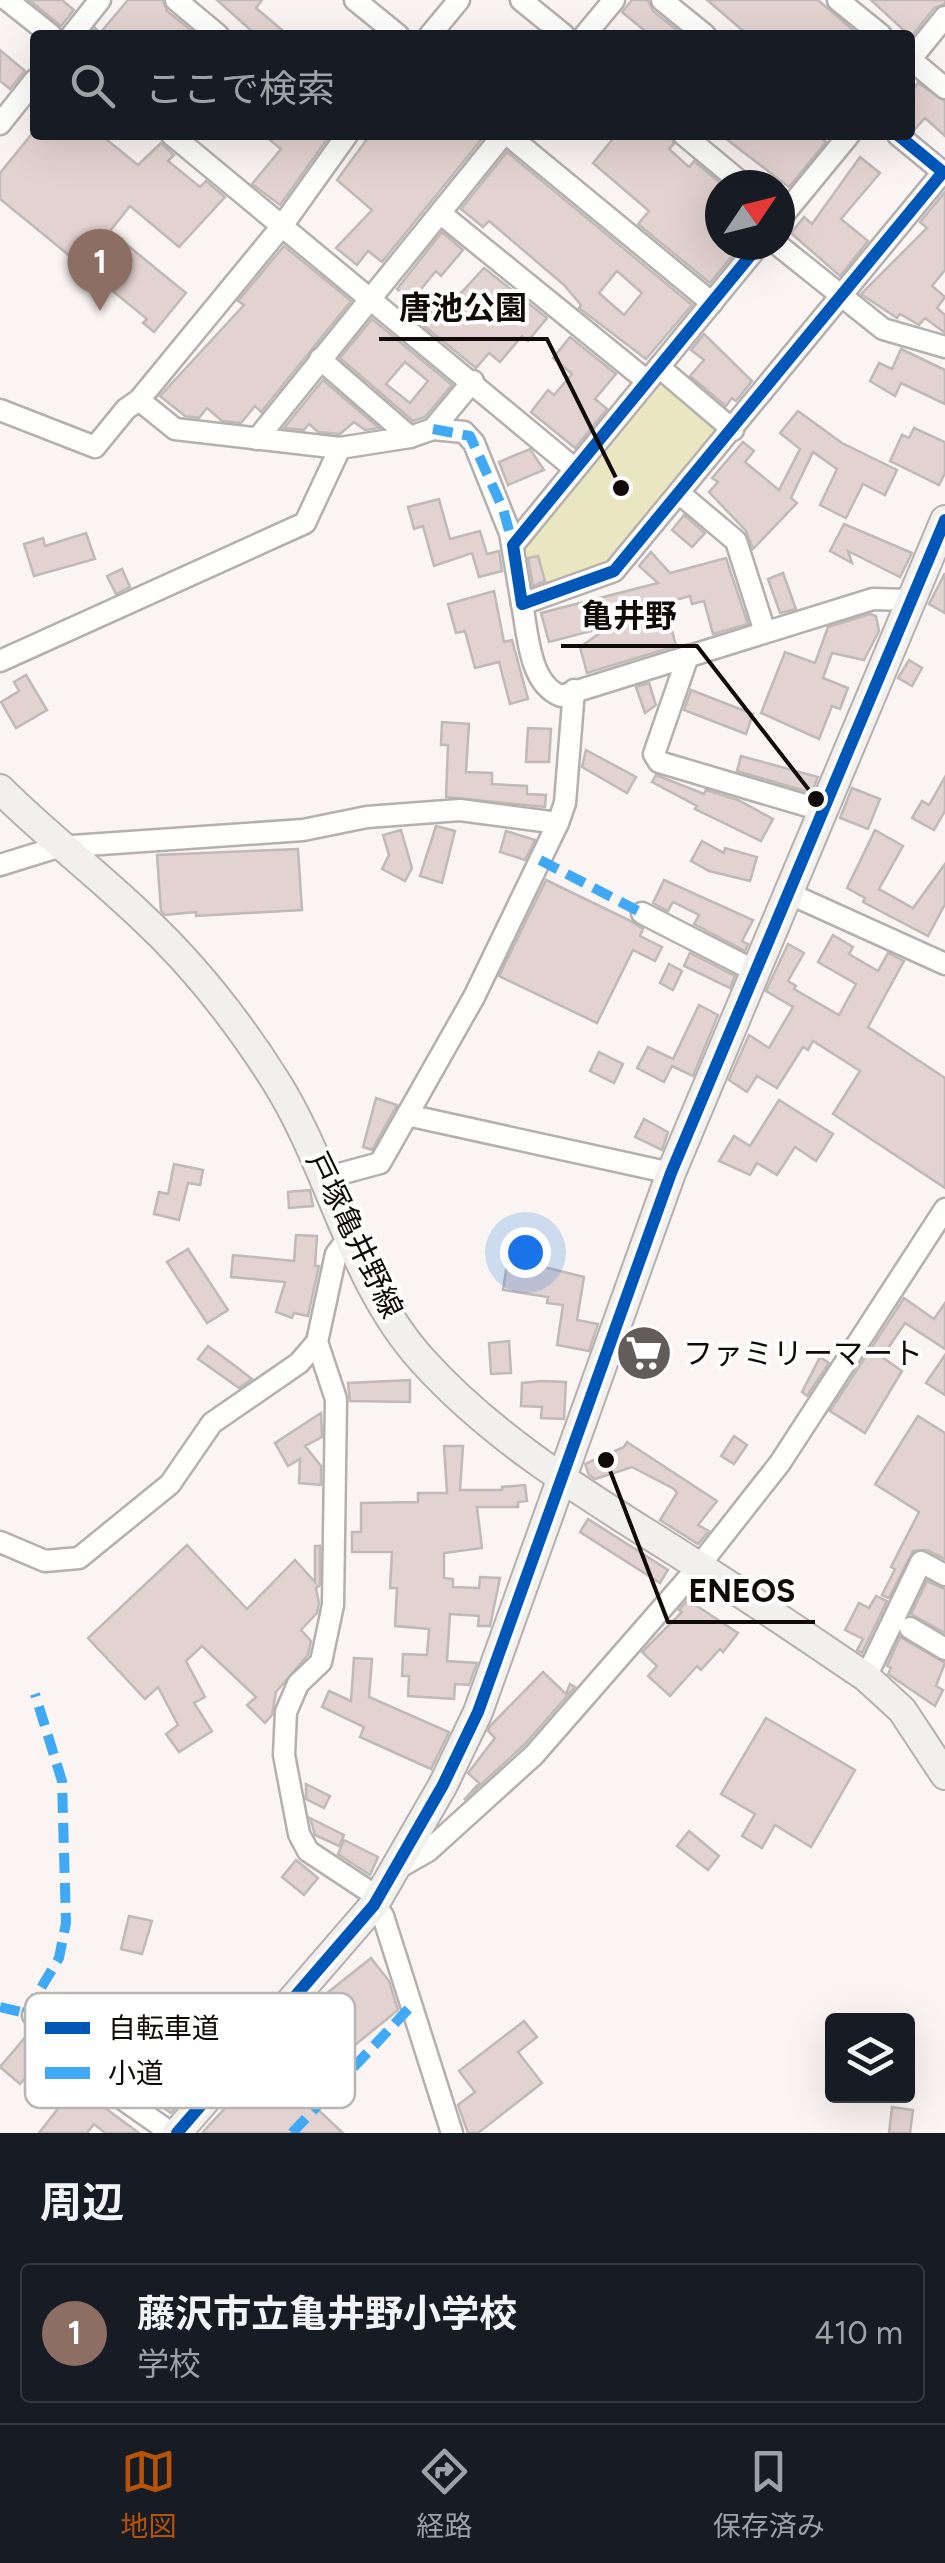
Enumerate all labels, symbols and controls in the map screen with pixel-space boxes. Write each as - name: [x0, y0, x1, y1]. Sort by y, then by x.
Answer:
- search box: [30, 30, 915, 140]
- icon: search: [65, 58, 120, 113]
- text: ここで検索: [145, 66, 335, 112]
- north arrow: [705, 170, 795, 260]
- pin: 1: [68, 228, 132, 311]
- callout: 唐池公園: [379, 277, 547, 339]
- text: 唐池公園: [399, 289, 527, 327]
- callout: 亀井野: [561, 584, 697, 646]
- text: 亀井野: [581, 597, 677, 635]
- street label: 戸塚亀井野線: [299, 1146, 411, 1324]
- your location: [500, 1227, 551, 1278]
- supermarket icon: ファミリーマート: [614, 1323, 674, 1383]
- place label: ファミリーマート: [683, 1335, 923, 1372]
- callout: ENEOS: [668, 1560, 815, 1622]
- text: ENEOS: [688, 1572, 796, 1610]
- legend: [25, 1993, 355, 2108]
- text: 自転車道: [108, 2011, 220, 2045]
- map controls: [825, 2013, 915, 2103]
- button: layers: [825, 2013, 915, 2103]
- text: 小道: [108, 2056, 164, 2090]
- text: 周辺: [40, 2177, 124, 2228]
- text: 藤沢市立亀井野小学校: [137, 2291, 517, 2337]
- text: 1: [68, 2314, 81, 2352]
- text: 410 m: [814, 2314, 903, 2352]
- text: 学校: [137, 2345, 201, 2383]
- tab: 地図: [120, 2444, 176, 2544]
- tab: 経路: [416, 2444, 473, 2544]
- tab: 保存済み: [713, 2444, 825, 2544]

